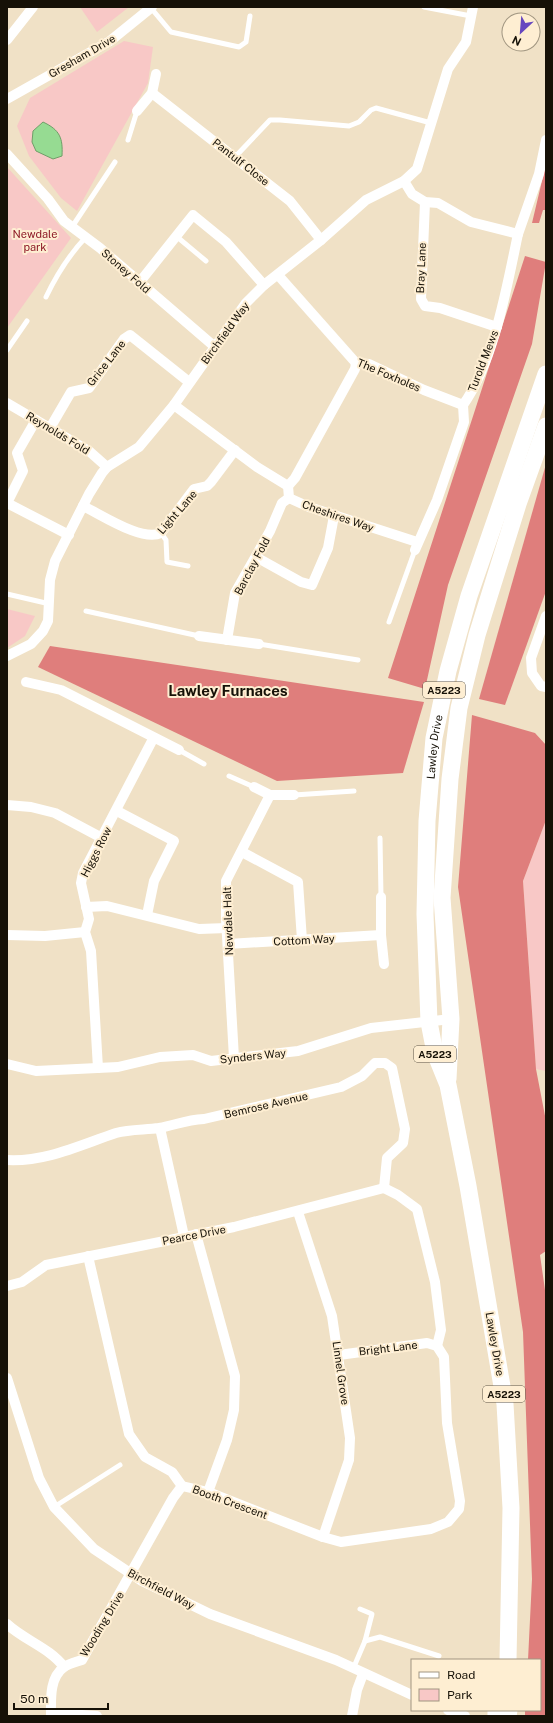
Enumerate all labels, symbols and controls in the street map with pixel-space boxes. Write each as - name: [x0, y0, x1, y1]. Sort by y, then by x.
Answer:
- north arrow: [501, 12, 541, 52]
- street label: Gresham Drive: [47, 32, 117, 80]
- text: N: [510, 34, 523, 48]
- street label: Pantulf Close: [210, 136, 272, 188]
- park label: Newdale park: [13, 228, 57, 253]
- street label: Bray Lane: [414, 242, 428, 294]
- street label: Stoney Fold: [99, 247, 153, 295]
- street label: Birchfield Way: [199, 300, 252, 366]
- street label: Turold Mews: [466, 328, 500, 393]
- street label: Grice Lane: [84, 338, 128, 388]
- street label: The Foxholes: [356, 356, 423, 394]
- street label: Reynolds Fold: [24, 409, 92, 457]
- street label: Light Lane: [155, 488, 199, 536]
- street label: Cheshires Way: [301, 498, 375, 534]
- street label: Barclay Fold: [232, 535, 272, 597]
- district label: Lawley Furnaces: [168, 682, 288, 699]
- road number: A5223: [423, 682, 465, 698]
- street label: Lawley Drive: [425, 714, 445, 780]
- street label: Higgs Row: [78, 825, 114, 879]
- street label: Newdale Halt: [221, 886, 235, 956]
- street label: Cottom Way: [273, 932, 335, 948]
- road number: A5223: [414, 1046, 456, 1062]
- street label: Synders Way: [219, 1047, 287, 1065]
- street label: Bemrose Avenue: [223, 1090, 309, 1120]
- street label: Pearce Drive: [161, 1223, 227, 1247]
- street label: Lawley Drive: [483, 1311, 507, 1377]
- street label: Bright Lane: [358, 1338, 418, 1358]
- street label: Linnel Grove: [331, 1340, 351, 1406]
- road number: A5223: [483, 1386, 525, 1402]
- street label: Booth Crescent: [191, 1483, 269, 1521]
- street label: Birchfield Way: [126, 1566, 196, 1612]
- street label: Wooding Drive: [78, 1589, 126, 1659]
- legend: [411, 1659, 541, 1711]
- text: Road: [447, 1668, 475, 1682]
- scale bar: [14, 1685, 108, 1711]
- text: Park: [447, 1688, 473, 1702]
- text: 50 m: [20, 1692, 48, 1706]

